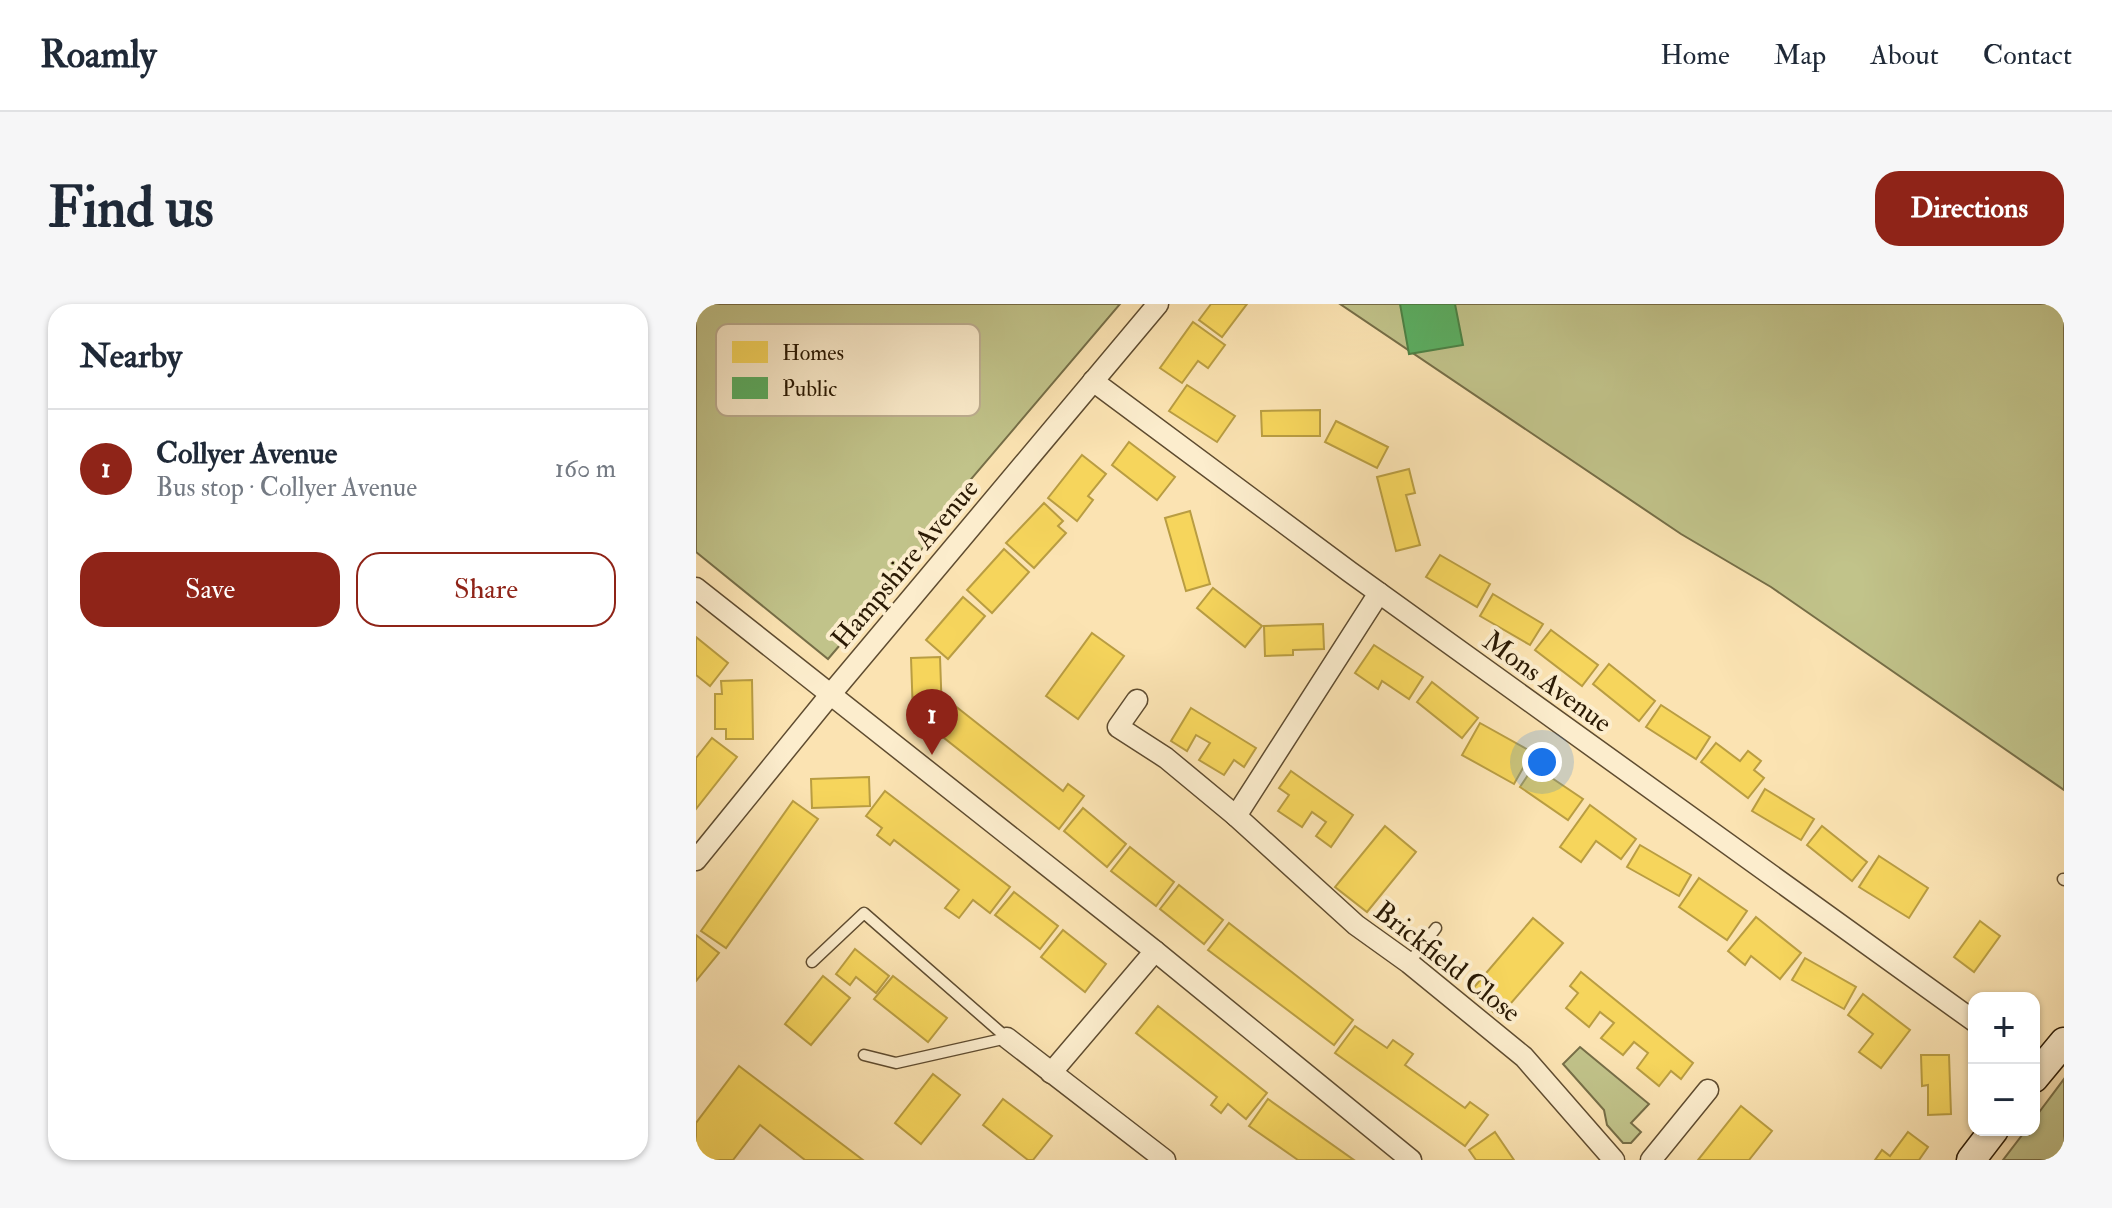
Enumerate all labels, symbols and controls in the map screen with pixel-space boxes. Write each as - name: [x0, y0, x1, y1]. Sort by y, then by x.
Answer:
- text: Roamly: [40, 31, 157, 79]
- text: Home: [1660, 38, 1730, 73]
- text: Map: [1774, 38, 1826, 73]
- text: About: [1870, 38, 1939, 73]
- text: Contact: [1983, 38, 2072, 73]
- button: Directions: [1875, 171, 2064, 246]
- text: Find us: [48, 173, 214, 244]
- legend: [716, 324, 980, 416]
- text: Nearby: [80, 335, 182, 378]
- text: Homes: [782, 339, 844, 367]
- text: Public: [782, 375, 837, 403]
- text: Collyer Avenue: [156, 435, 337, 472]
- text: 1: [101, 453, 111, 485]
- text: 160 m: [555, 453, 616, 485]
- text: Bus stop · Collyer Avenue: [156, 472, 417, 504]
- street label: Hampshire Avenue: [824, 472, 987, 656]
- button: Save: [80, 552, 340, 627]
- button: Share: [356, 552, 616, 627]
- street label: Mons Avenue: [1476, 624, 1619, 741]
- pin: 1: [906, 689, 958, 755]
- your location: [1522, 742, 1562, 782]
- street label: Brickfield Close: [1367, 894, 1528, 1031]
- map controls: [1968, 992, 2040, 1136]
- button: +: [1968, 992, 2040, 1064]
- button: −: [1968, 1064, 2040, 1136]

